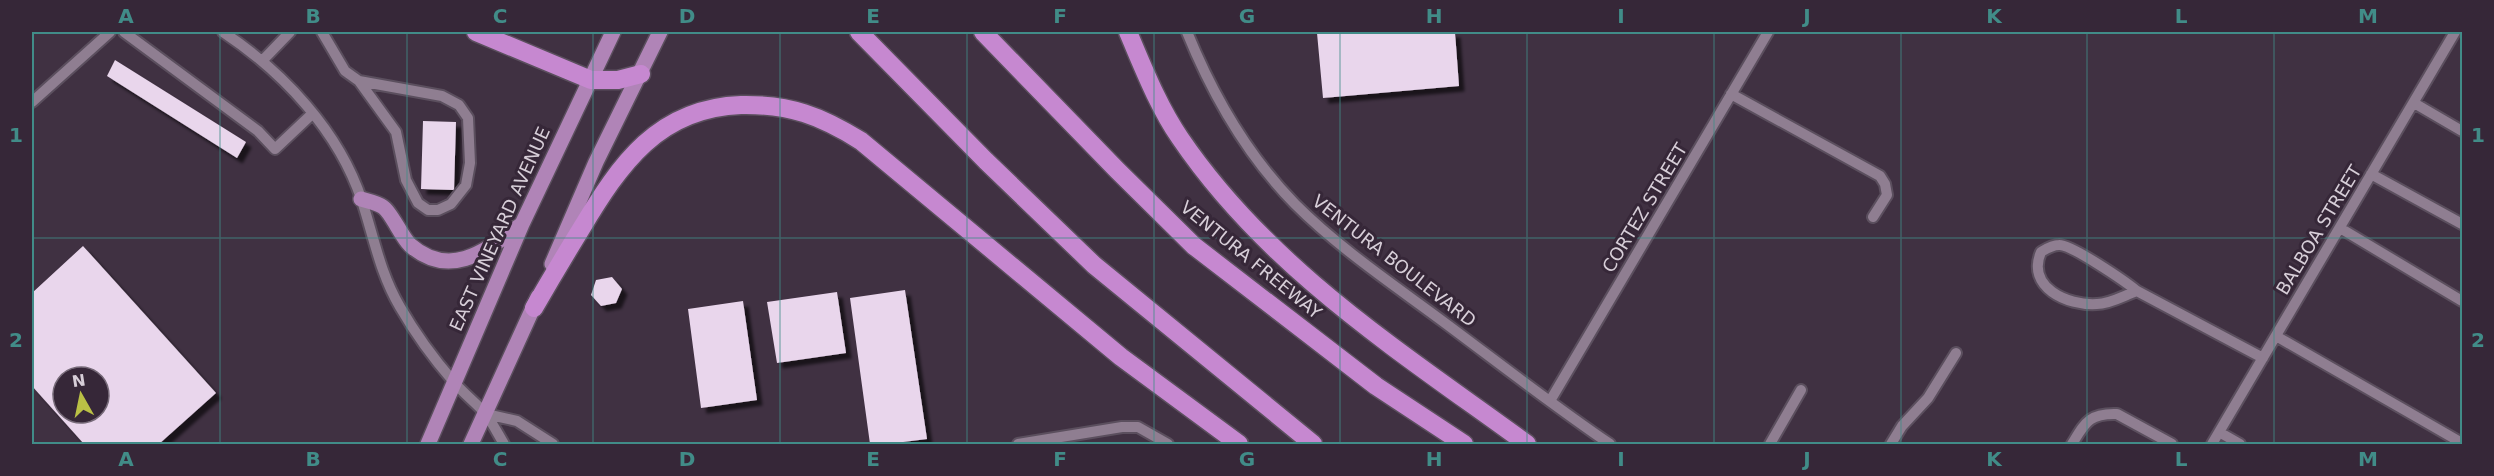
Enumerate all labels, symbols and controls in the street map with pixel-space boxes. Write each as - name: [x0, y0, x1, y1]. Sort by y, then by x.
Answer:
- text: A: [118, 4, 134, 28]
- text: B: [305, 4, 321, 28]
- text: C: [493, 4, 507, 28]
- text: D: [679, 4, 695, 28]
- text: E: [866, 4, 880, 28]
- text: F: [1053, 4, 1067, 28]
- text: G: [1239, 4, 1255, 28]
- text: H: [1426, 4, 1442, 28]
- text: I: [1617, 4, 1625, 28]
- text: J: [1801, 4, 1811, 28]
- text: K: [1986, 4, 2003, 28]
- text: L: [2175, 4, 2188, 28]
- text: M: [2358, 4, 2378, 28]
- text: 1: [9, 123, 23, 147]
- text: 1: [2471, 123, 2485, 147]
- street label: EAST VINEYARD AVENUE: [445, 124, 554, 334]
- street label: CORTEZ STREET: [1598, 138, 1692, 276]
- street label: BALBOA STREET: [2272, 160, 2366, 298]
- street label: VENTURA BOULEVARD: [1308, 190, 1480, 331]
- street label: VENTURA FREEWAY: [1177, 196, 1327, 324]
- text: 2: [9, 328, 23, 352]
- text: 2: [2471, 328, 2485, 352]
- north arrow: [51, 365, 111, 425]
- text: N: [71, 370, 87, 391]
- text: A: [118, 447, 134, 471]
- text: B: [305, 447, 321, 471]
- text: C: [493, 447, 507, 471]
- text: D: [679, 447, 695, 471]
- text: E: [866, 447, 880, 471]
- text: F: [1053, 447, 1067, 471]
- text: G: [1239, 447, 1255, 471]
- text: H: [1426, 447, 1442, 471]
- text: I: [1617, 447, 1625, 471]
- text: J: [1801, 447, 1811, 471]
- text: K: [1986, 447, 2003, 471]
- text: L: [2175, 447, 2188, 471]
- text: M: [2358, 447, 2378, 471]

